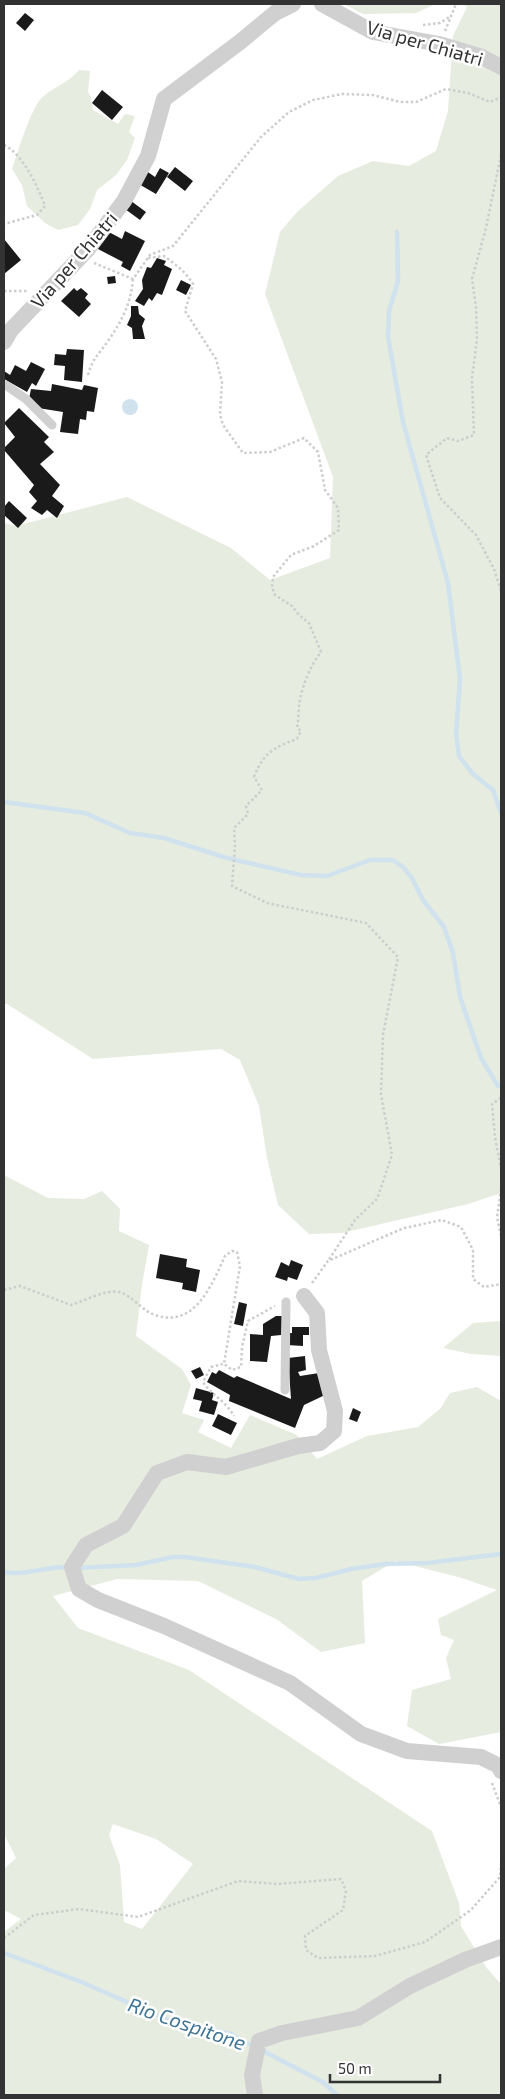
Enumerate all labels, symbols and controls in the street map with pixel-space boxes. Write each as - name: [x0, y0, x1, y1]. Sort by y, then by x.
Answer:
- street label: Via per Chiatri: [364, 15, 486, 70]
- street label: Via per Chiatri: [26, 207, 122, 313]
- water label: Rio Cospitone: [125, 1992, 250, 2055]
- scale bar: [330, 2052, 440, 2084]
- text: 50 m: [338, 2059, 372, 2077]

